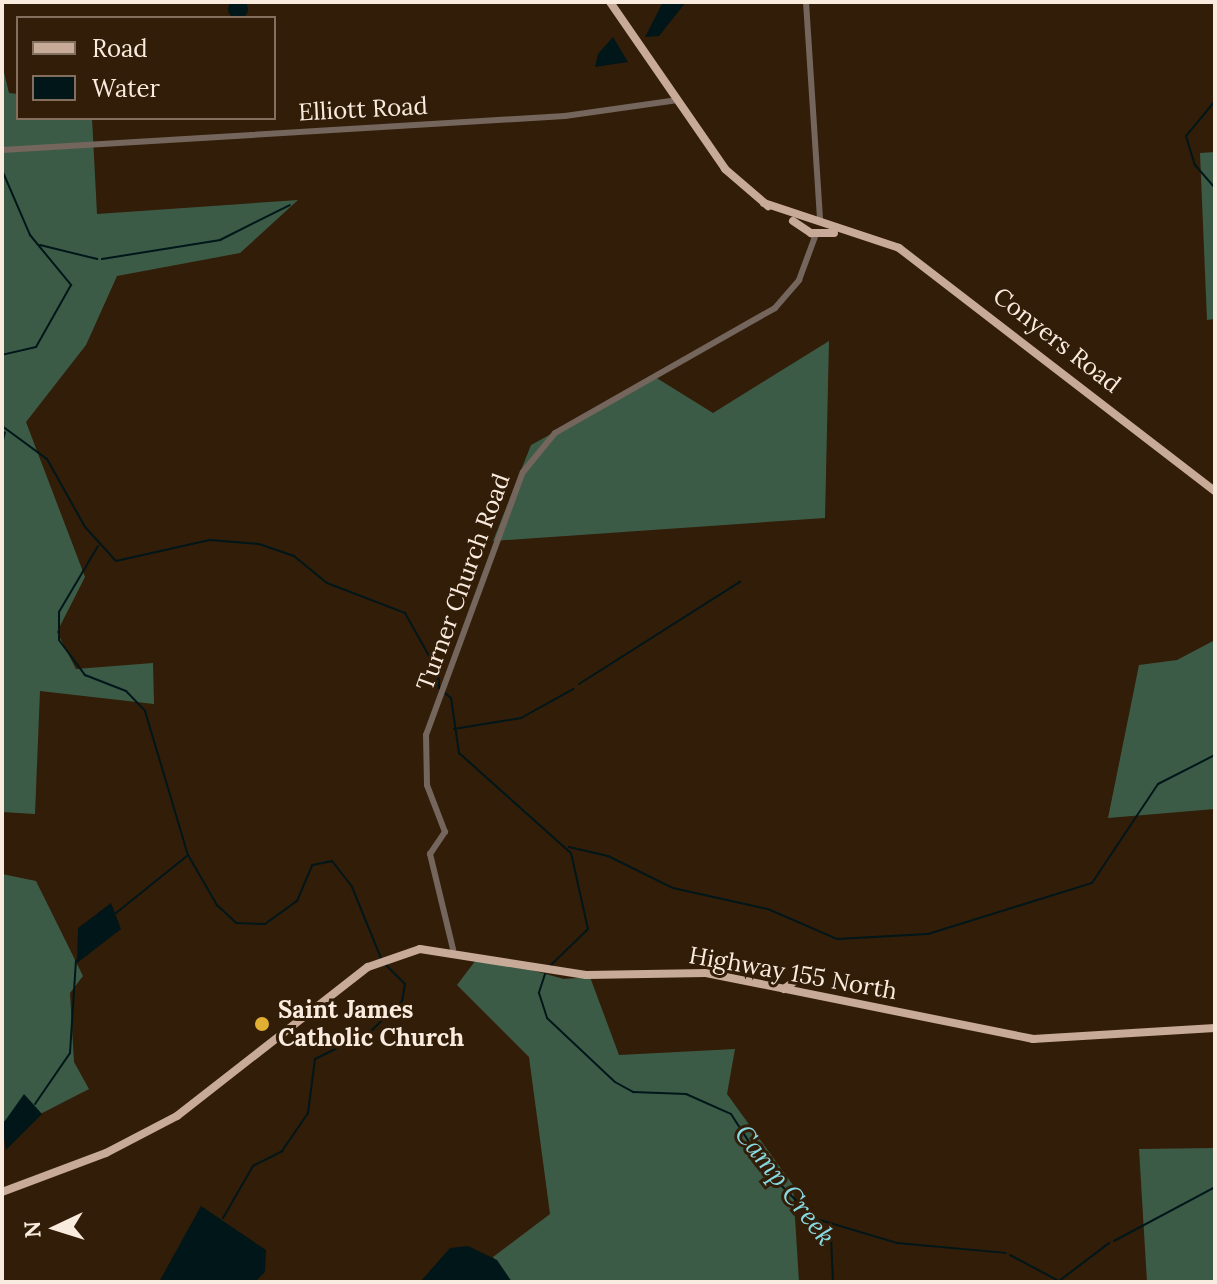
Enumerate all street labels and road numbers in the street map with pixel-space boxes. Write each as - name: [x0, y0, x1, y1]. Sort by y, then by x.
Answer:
- street label: Elliott Road: [298, 91, 428, 127]
- street label: Conyers Road: [987, 281, 1127, 399]
- street label: Turner Church Road: [410, 470, 516, 694]
- street label: Highway 155 North: [687, 940, 899, 1006]

